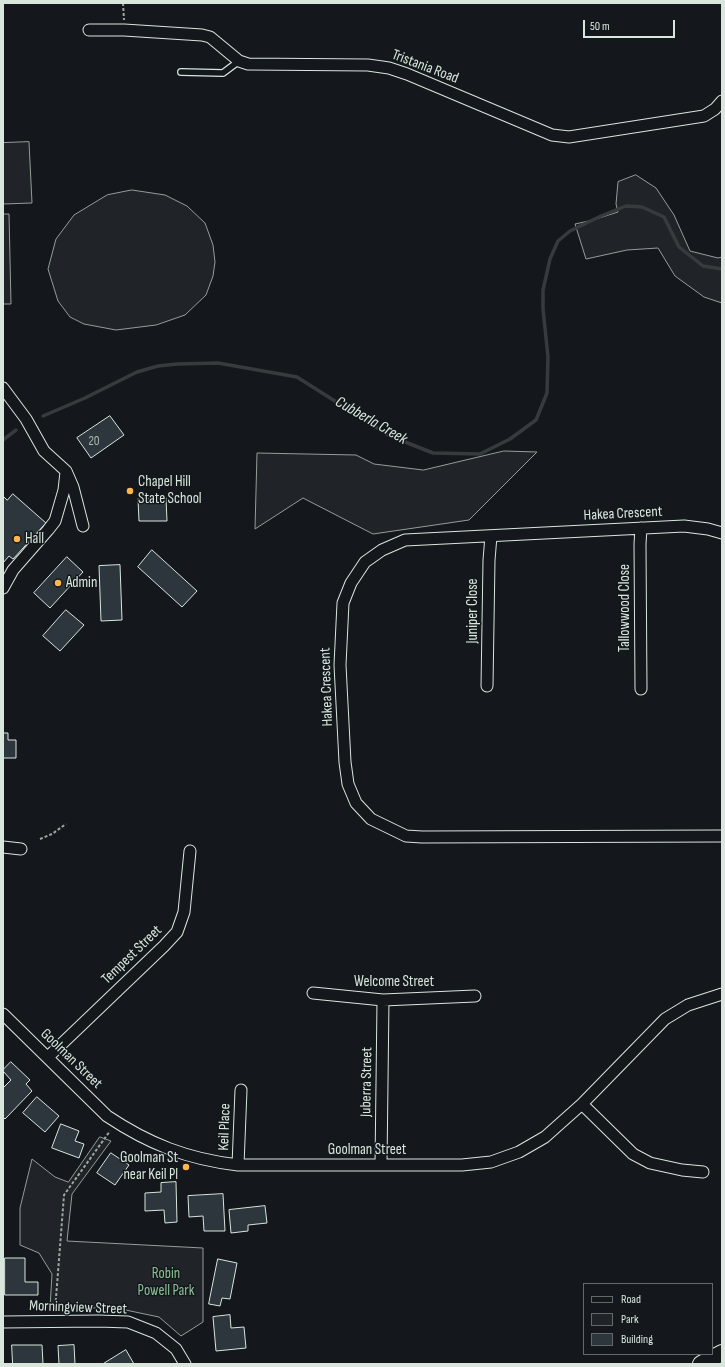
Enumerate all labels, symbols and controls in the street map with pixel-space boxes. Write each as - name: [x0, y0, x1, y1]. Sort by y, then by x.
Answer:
- scale bar: [585, 12, 677, 38]
- text: 50 m: [590, 19, 610, 34]
- street label: Tristania Road: [389, 46, 461, 88]
- water label: Cubberla Creek: [332, 393, 410, 449]
- house number: 20: [88, 434, 100, 450]
- place label: Chapel Hill State School: [138, 473, 202, 508]
- marker: Chapel Hill State School: [125, 486, 135, 496]
- street label: Hakea Crescent: [583, 503, 663, 525]
- place label: Hall: [25, 530, 44, 548]
- marker: Hall: [12, 534, 22, 544]
- street label: Tallowwood Close: [616, 564, 634, 652]
- place label: Admin: [66, 574, 97, 592]
- marker: Admin: [53, 578, 63, 588]
- street label: Juniper Close: [464, 578, 482, 644]
- street label: Hakea Crescent: [317, 647, 337, 727]
- street label: Tempest Street: [98, 922, 166, 988]
- street label: Welcome Street: [354, 973, 434, 991]
- street label: Goolman Street: [36, 1025, 106, 1093]
- street label: Juberra Street: [357, 1047, 377, 1117]
- street label: Keil Place: [215, 1103, 235, 1151]
- street label: Goolman Street: [328, 1141, 406, 1159]
- place label: Goolman St near Keil Pl: [120, 1149, 178, 1184]
- marker: Goolman St near Keil Pl: [181, 1162, 191, 1172]
- park label: Robin Powell Park: [138, 1265, 194, 1300]
- legend: [583, 1283, 713, 1355]
- text: Road: [621, 1292, 641, 1307]
- street label: Morningview Street: [29, 1297, 127, 1319]
- text: Park: [621, 1312, 639, 1327]
- text: Building: [621, 1332, 653, 1347]

